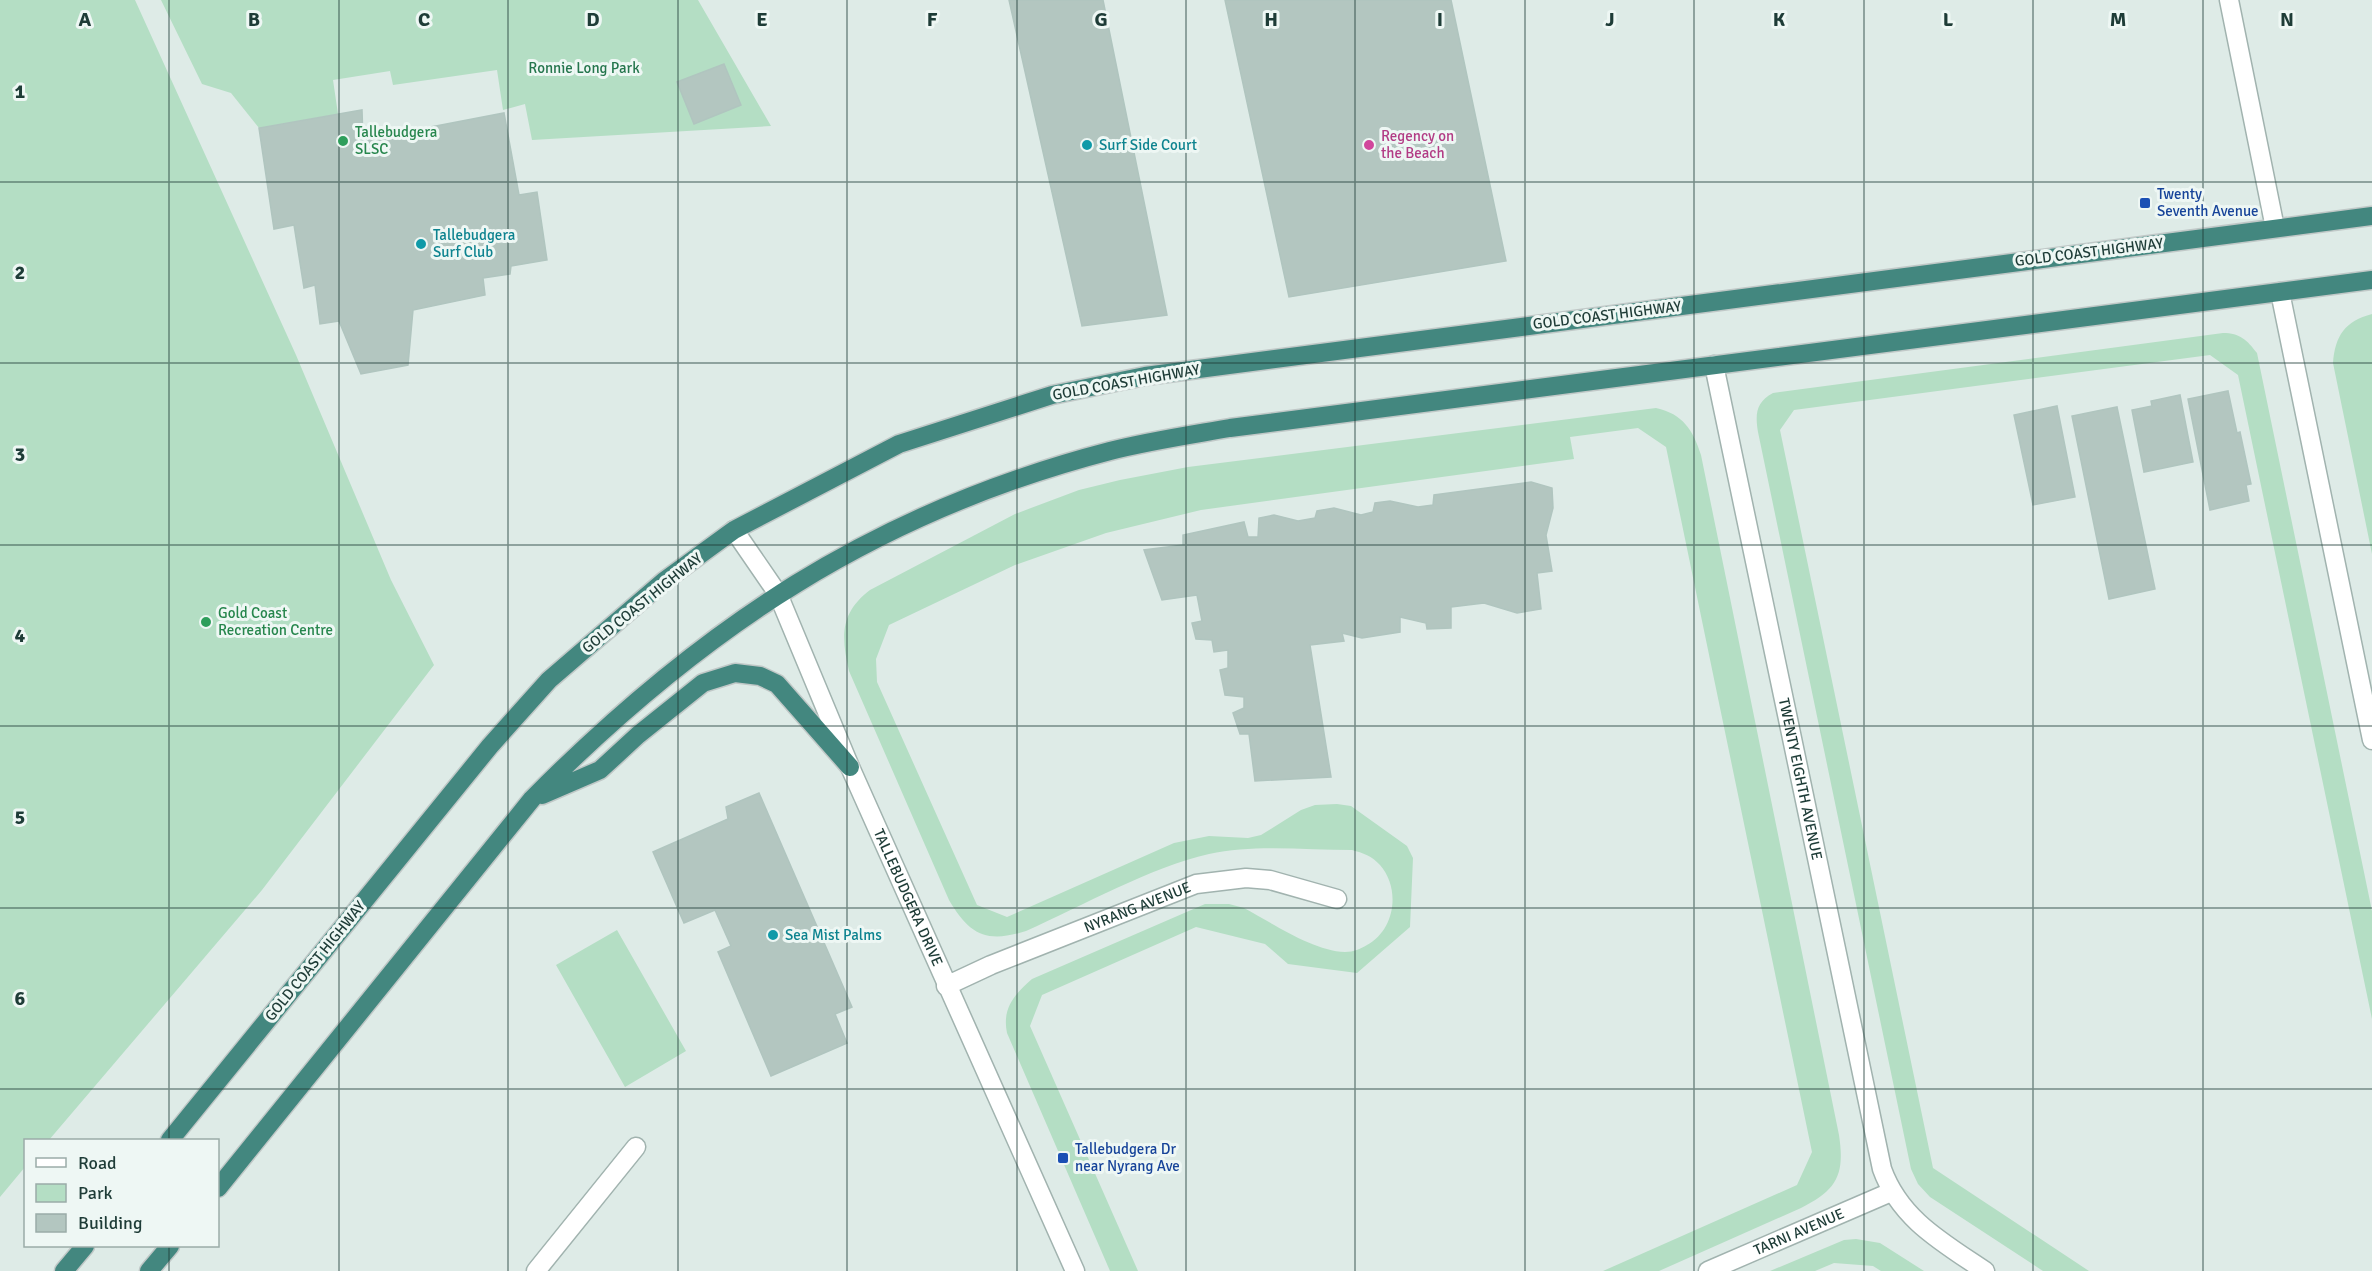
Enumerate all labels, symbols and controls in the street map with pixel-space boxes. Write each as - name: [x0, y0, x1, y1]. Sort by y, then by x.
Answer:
- text: A: [79, 7, 92, 32]
- text: B: [248, 7, 260, 32]
- text: C: [418, 7, 430, 32]
- text: D: [586, 7, 600, 32]
- text: E: [756, 7, 768, 32]
- text: F: [927, 7, 938, 32]
- text: G: [1094, 7, 1108, 32]
- text: H: [1264, 7, 1278, 32]
- text: I: [1437, 7, 1443, 32]
- text: J: [1605, 7, 1615, 32]
- text: K: [1773, 7, 1786, 32]
- text: L: [1943, 7, 1954, 32]
- text: M: [2110, 7, 2126, 32]
- text: N: [2280, 7, 2294, 32]
- park label: Ronnie Long Park: [528, 59, 640, 77]
- text: 1: [15, 79, 26, 104]
- place label: Tallebudgera SLSC: [355, 123, 437, 158]
- place label: Regency on the Beach: [1381, 127, 1454, 162]
- marker: Tallebudgera SLSC: [336, 134, 350, 148]
- place label: Surf Side Court: [1099, 136, 1197, 154]
- marker: Surf Side Court: [1080, 138, 1094, 152]
- marker: Regency on the Beach: [1362, 138, 1376, 152]
- place label: Twenty Seventh Avenue: [2157, 185, 2259, 220]
- marker: Twenty Seventh Avenue: [2138, 196, 2152, 210]
- place label: Tallebudgera Surf Club: [433, 226, 515, 261]
- street label: GOLD COAST HIGHWAY: [2014, 234, 2165, 270]
- marker: Tallebudgera Surf Club: [414, 237, 428, 251]
- text: 2: [15, 260, 25, 285]
- street label: GOLD COAST HIGHWAY: [1532, 297, 1683, 333]
- street label: GOLD COAST HIGHWAY: [1051, 360, 1201, 404]
- text: 3: [15, 442, 25, 467]
- street label: GOLD COAST HIGHWAY: [578, 549, 706, 657]
- place label: Gold Coast Recreation Centre: [218, 604, 333, 639]
- marker: Gold Coast Recreation Centre: [199, 615, 213, 629]
- text: 4: [15, 623, 26, 648]
- street label: TWENTY EIGHTH AVENUE: [1775, 697, 1826, 862]
- text: 5: [15, 805, 25, 830]
- street label: TALLEBUDGERA DRIVE: [870, 826, 947, 969]
- street label: NYRANG AVENUE: [1081, 878, 1193, 936]
- street label: GOLD COAST HIGHWAY: [261, 897, 369, 1025]
- place label: Sea Mist Palms: [785, 926, 882, 944]
- marker: Sea Mist Palms: [766, 928, 780, 942]
- text: 6: [15, 986, 26, 1011]
- legend: [24, 1139, 219, 1247]
- place label: Tallebudgera Dr near Nyrang Ave: [1075, 1140, 1180, 1175]
- marker: Tallebudgera Dr near Nyrang Ave: [1056, 1151, 1070, 1165]
- text: Road: [78, 1152, 117, 1174]
- text: Park: [78, 1182, 113, 1204]
- street label: TARNI AVENUE: [1751, 1204, 1847, 1259]
- text: Building: [78, 1212, 142, 1234]

